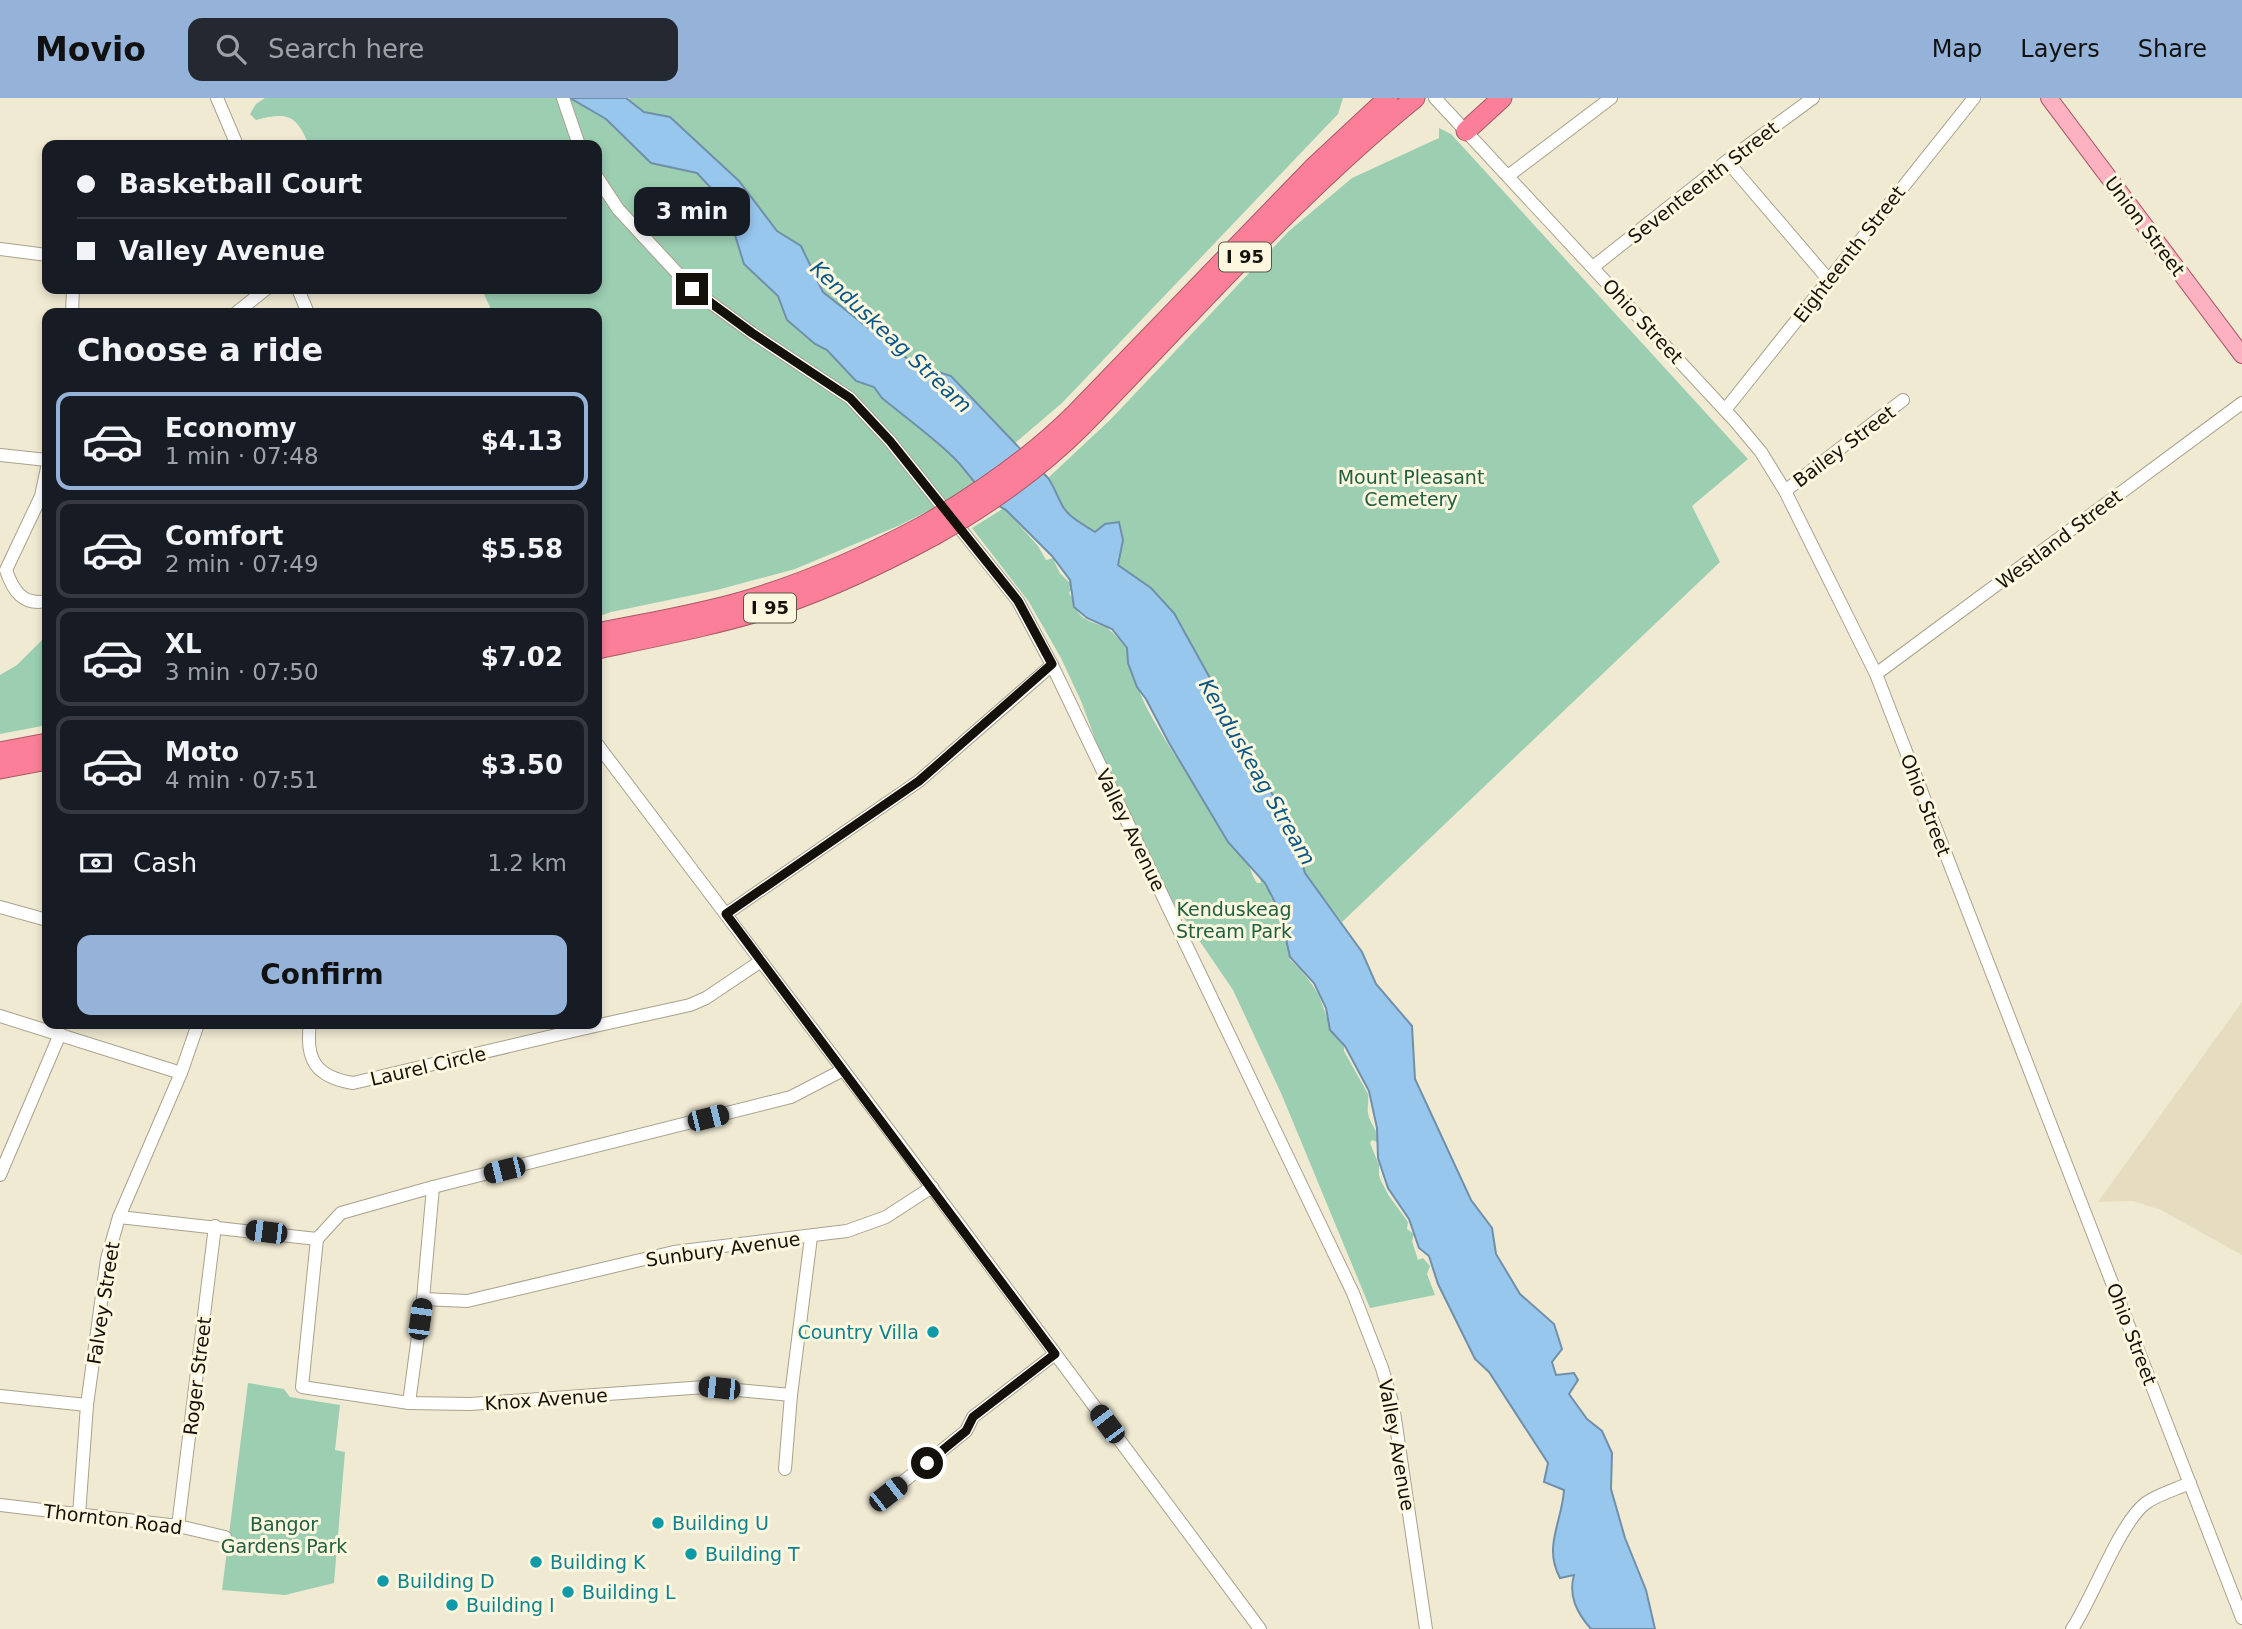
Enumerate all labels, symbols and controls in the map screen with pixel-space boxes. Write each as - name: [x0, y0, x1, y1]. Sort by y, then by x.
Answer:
- search box: [188, 18, 678, 81]
- text: Movio: [35, 30, 146, 69]
- icon: search: [212, 30, 250, 68]
- text: Search here: [268, 34, 424, 64]
- text: Map: [1932, 35, 1982, 63]
- text: Layers: [2020, 35, 2100, 63]
- text: Share: [2138, 35, 2207, 63]
- street label: Seventeenth Street: [1623, 116, 1783, 248]
- text: Basketball Court: [119, 169, 362, 199]
- street label: Union Street: [2101, 172, 2189, 280]
- street label: Eighteenth Street: [1789, 181, 1909, 327]
- callout: 3 min: [634, 188, 750, 236]
- text: 3 min: [656, 198, 728, 224]
- text: Valley Avenue: [119, 236, 325, 266]
- road number: I 95: [1219, 242, 1271, 272]
- water label: Kenduskeag Stream: [806, 256, 976, 418]
- route end: [676, 273, 708, 305]
- street label: Ohio Street: [1598, 274, 1688, 368]
- text: Choose a ride: [77, 331, 323, 369]
- street label: Bailey Street: [1789, 401, 1899, 491]
- icon: car: [81, 410, 144, 473]
- text: Economy: [165, 413, 296, 443]
- text: $4.13: [481, 426, 563, 456]
- text: 1 min · 07:48: [165, 443, 319, 469]
- park label: Mount Pleasant Cemetery: [1338, 466, 1484, 510]
- street label: Westland Street: [1992, 485, 2126, 593]
- icon: car: [81, 518, 144, 581]
- text: Comfort: [165, 521, 283, 551]
- text: $5.58: [481, 534, 563, 564]
- text: 2 min · 07:49: [165, 551, 319, 577]
- road number: I 95: [744, 594, 796, 622]
- icon: car: [81, 626, 144, 689]
- text: XL: [165, 629, 202, 659]
- text: $7.02: [481, 642, 563, 672]
- text: 3 min · 07:50: [165, 659, 319, 685]
- water label: Kenduskeag Stream: [1194, 675, 1320, 869]
- icon: car: [81, 734, 144, 797]
- text: Moto: [165, 737, 239, 767]
- text: $3.50: [481, 750, 563, 780]
- street label: Ohio Street: [1896, 751, 1956, 859]
- street label: Valley Avenue: [1092, 765, 1170, 895]
- text: 4 min · 07:51: [165, 767, 319, 793]
- icon: cash: [77, 844, 115, 882]
- text: Cash: [133, 848, 197, 878]
- text: 1.2 km: [487, 850, 567, 876]
- park label: Kenduskeag Stream Park: [1176, 898, 1292, 942]
- button: Confirm: [77, 935, 567, 1015]
- street label: Laurel Circle: [368, 1042, 488, 1090]
- car: [686, 1103, 731, 1133]
- car: [482, 1155, 527, 1185]
- car: [244, 1219, 289, 1245]
- street label: Sunbury Avenue: [644, 1227, 802, 1271]
- street label: Falvey Street: [82, 1240, 124, 1366]
- street label: Ohio Street: [2102, 1280, 2162, 1388]
- car: [407, 1297, 434, 1341]
- street label: Roger Street: [179, 1315, 215, 1437]
- place label: Country Villa: [797, 1321, 919, 1343]
- marker: Country Villa: [925, 1324, 941, 1340]
- car: [698, 1375, 741, 1401]
- street label: Valley Avenue: [1375, 1377, 1419, 1513]
- street label: Knox Avenue: [484, 1384, 608, 1414]
- car: [1086, 1401, 1129, 1447]
- route start: [911, 1447, 943, 1479]
- car: [865, 1473, 912, 1515]
- street label: Thornton Road: [41, 1499, 184, 1538]
- place label: Building U: [672, 1512, 769, 1534]
- park label: Bangor Gardens Park: [221, 1513, 347, 1557]
- marker: Building U: [650, 1515, 666, 1531]
- place label: Building T: [705, 1543, 800, 1565]
- marker: Building T: [683, 1546, 699, 1562]
- place label: Building K: [550, 1551, 646, 1573]
- marker: Building K: [528, 1554, 544, 1570]
- place label: Building D: [397, 1570, 495, 1592]
- marker: Building D: [375, 1573, 391, 1589]
- place label: Building L: [582, 1581, 676, 1603]
- marker: Building L: [560, 1584, 576, 1600]
- place label: Building I: [466, 1594, 555, 1616]
- marker: Building I: [444, 1597, 460, 1613]

